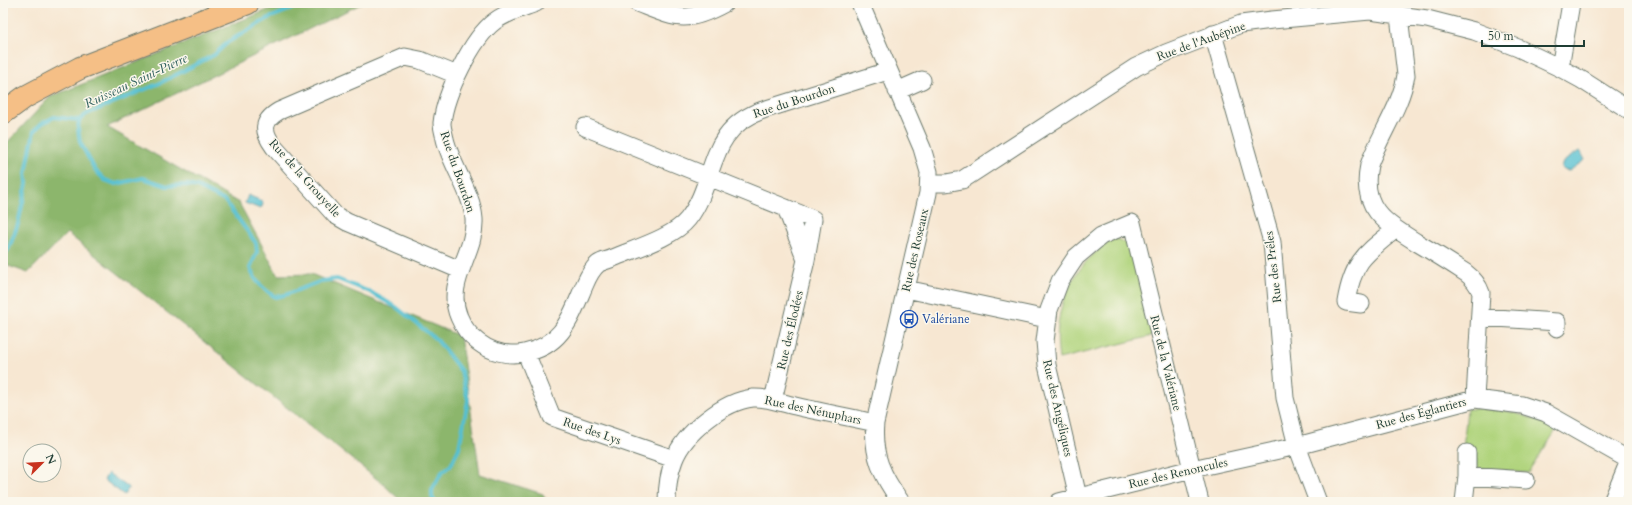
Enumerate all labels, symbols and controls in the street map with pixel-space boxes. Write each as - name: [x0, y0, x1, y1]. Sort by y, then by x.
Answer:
- street label: Rue de l'Aubépine: [1154, 18, 1248, 64]
- scale bar: [1482, 22, 1584, 48]
- text: 50 m: [1488, 28, 1515, 44]
- water label: Ruisseau Saint-Pierre: [82, 49, 191, 113]
- street label: Rue du Bourdon: [751, 80, 837, 122]
- street label: Rue du Bourdon: [437, 129, 479, 215]
- street label: Rue de la Grouyelle: [265, 135, 345, 221]
- street label: Rue des Roseaux: [898, 207, 932, 293]
- street label: Rue des Prêles: [1261, 230, 1285, 304]
- street label: Rue des Élodées: [772, 289, 807, 371]
- bus stop icon: Valériane: [899, 309, 919, 329]
- place label: Valériane: [922, 311, 970, 327]
- street label: Rue de la Valériane: [1146, 314, 1186, 412]
- street label: Rue des Angéliques: [1039, 358, 1077, 458]
- street label: Rue des Nénuphars: [763, 392, 863, 428]
- street label: Rue des Églantiers: [1374, 392, 1468, 433]
- street label: Rue des Lys: [561, 414, 623, 448]
- north arrow: [22, 443, 62, 483]
- text: N: [42, 452, 60, 467]
- street label: Rue des Renoncules: [1127, 454, 1229, 492]

